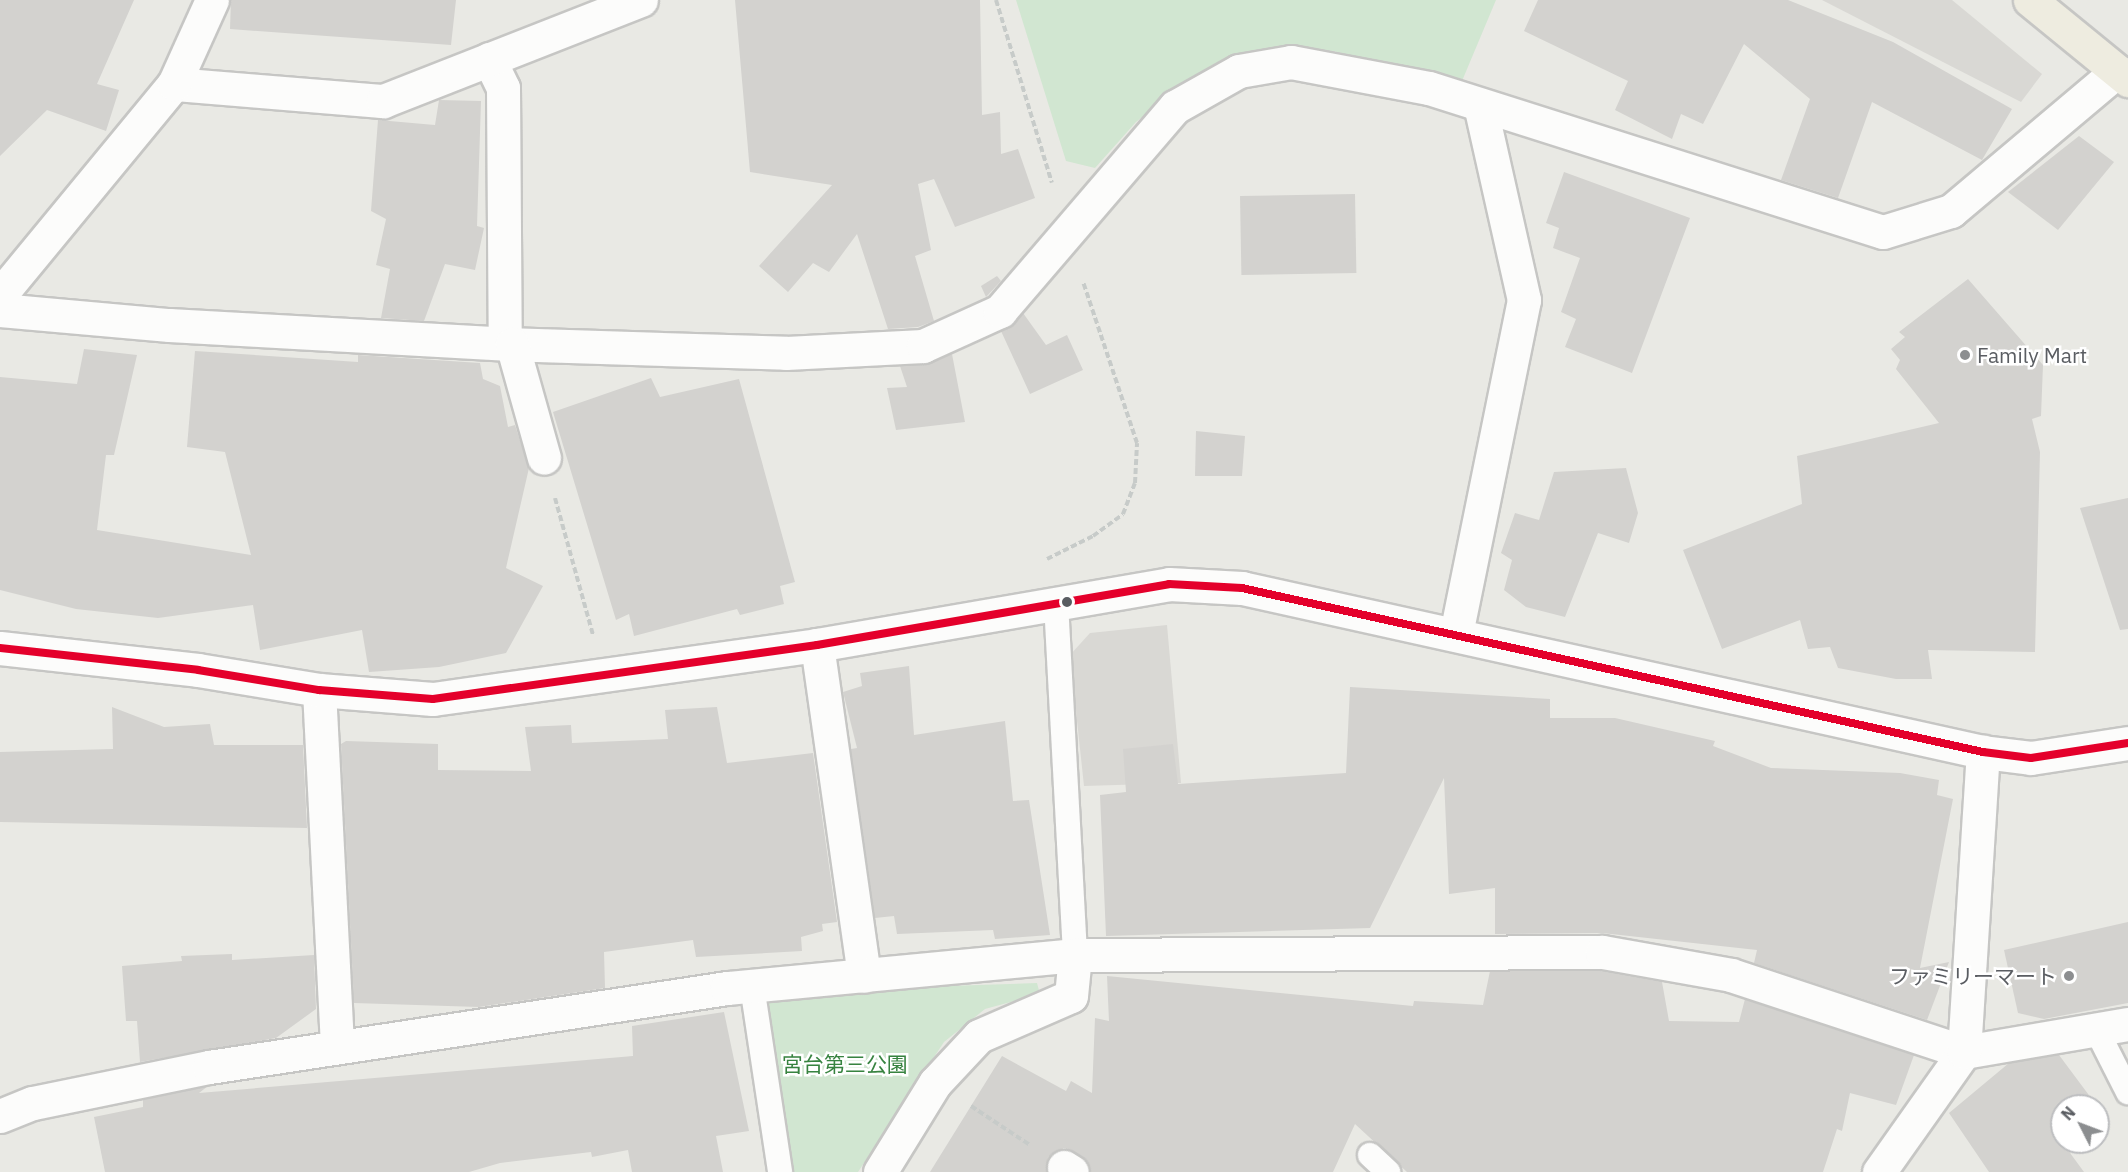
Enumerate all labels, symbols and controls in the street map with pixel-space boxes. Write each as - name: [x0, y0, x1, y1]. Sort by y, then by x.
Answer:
- place label: Family Mart: [1977, 342, 2087, 368]
- marker: Family Mart: [1958, 348, 1972, 362]
- unlabelled marker: [1061, 596, 1073, 608]
- place label: ファミリーマート: [1889, 963, 2057, 989]
- marker: ファミリーマート: [2062, 969, 2076, 983]
- park label: 宮台第三公園: [782, 1051, 908, 1077]
- north arrow: [2050, 1094, 2110, 1154]
- text: N: [2057, 1102, 2079, 1124]

